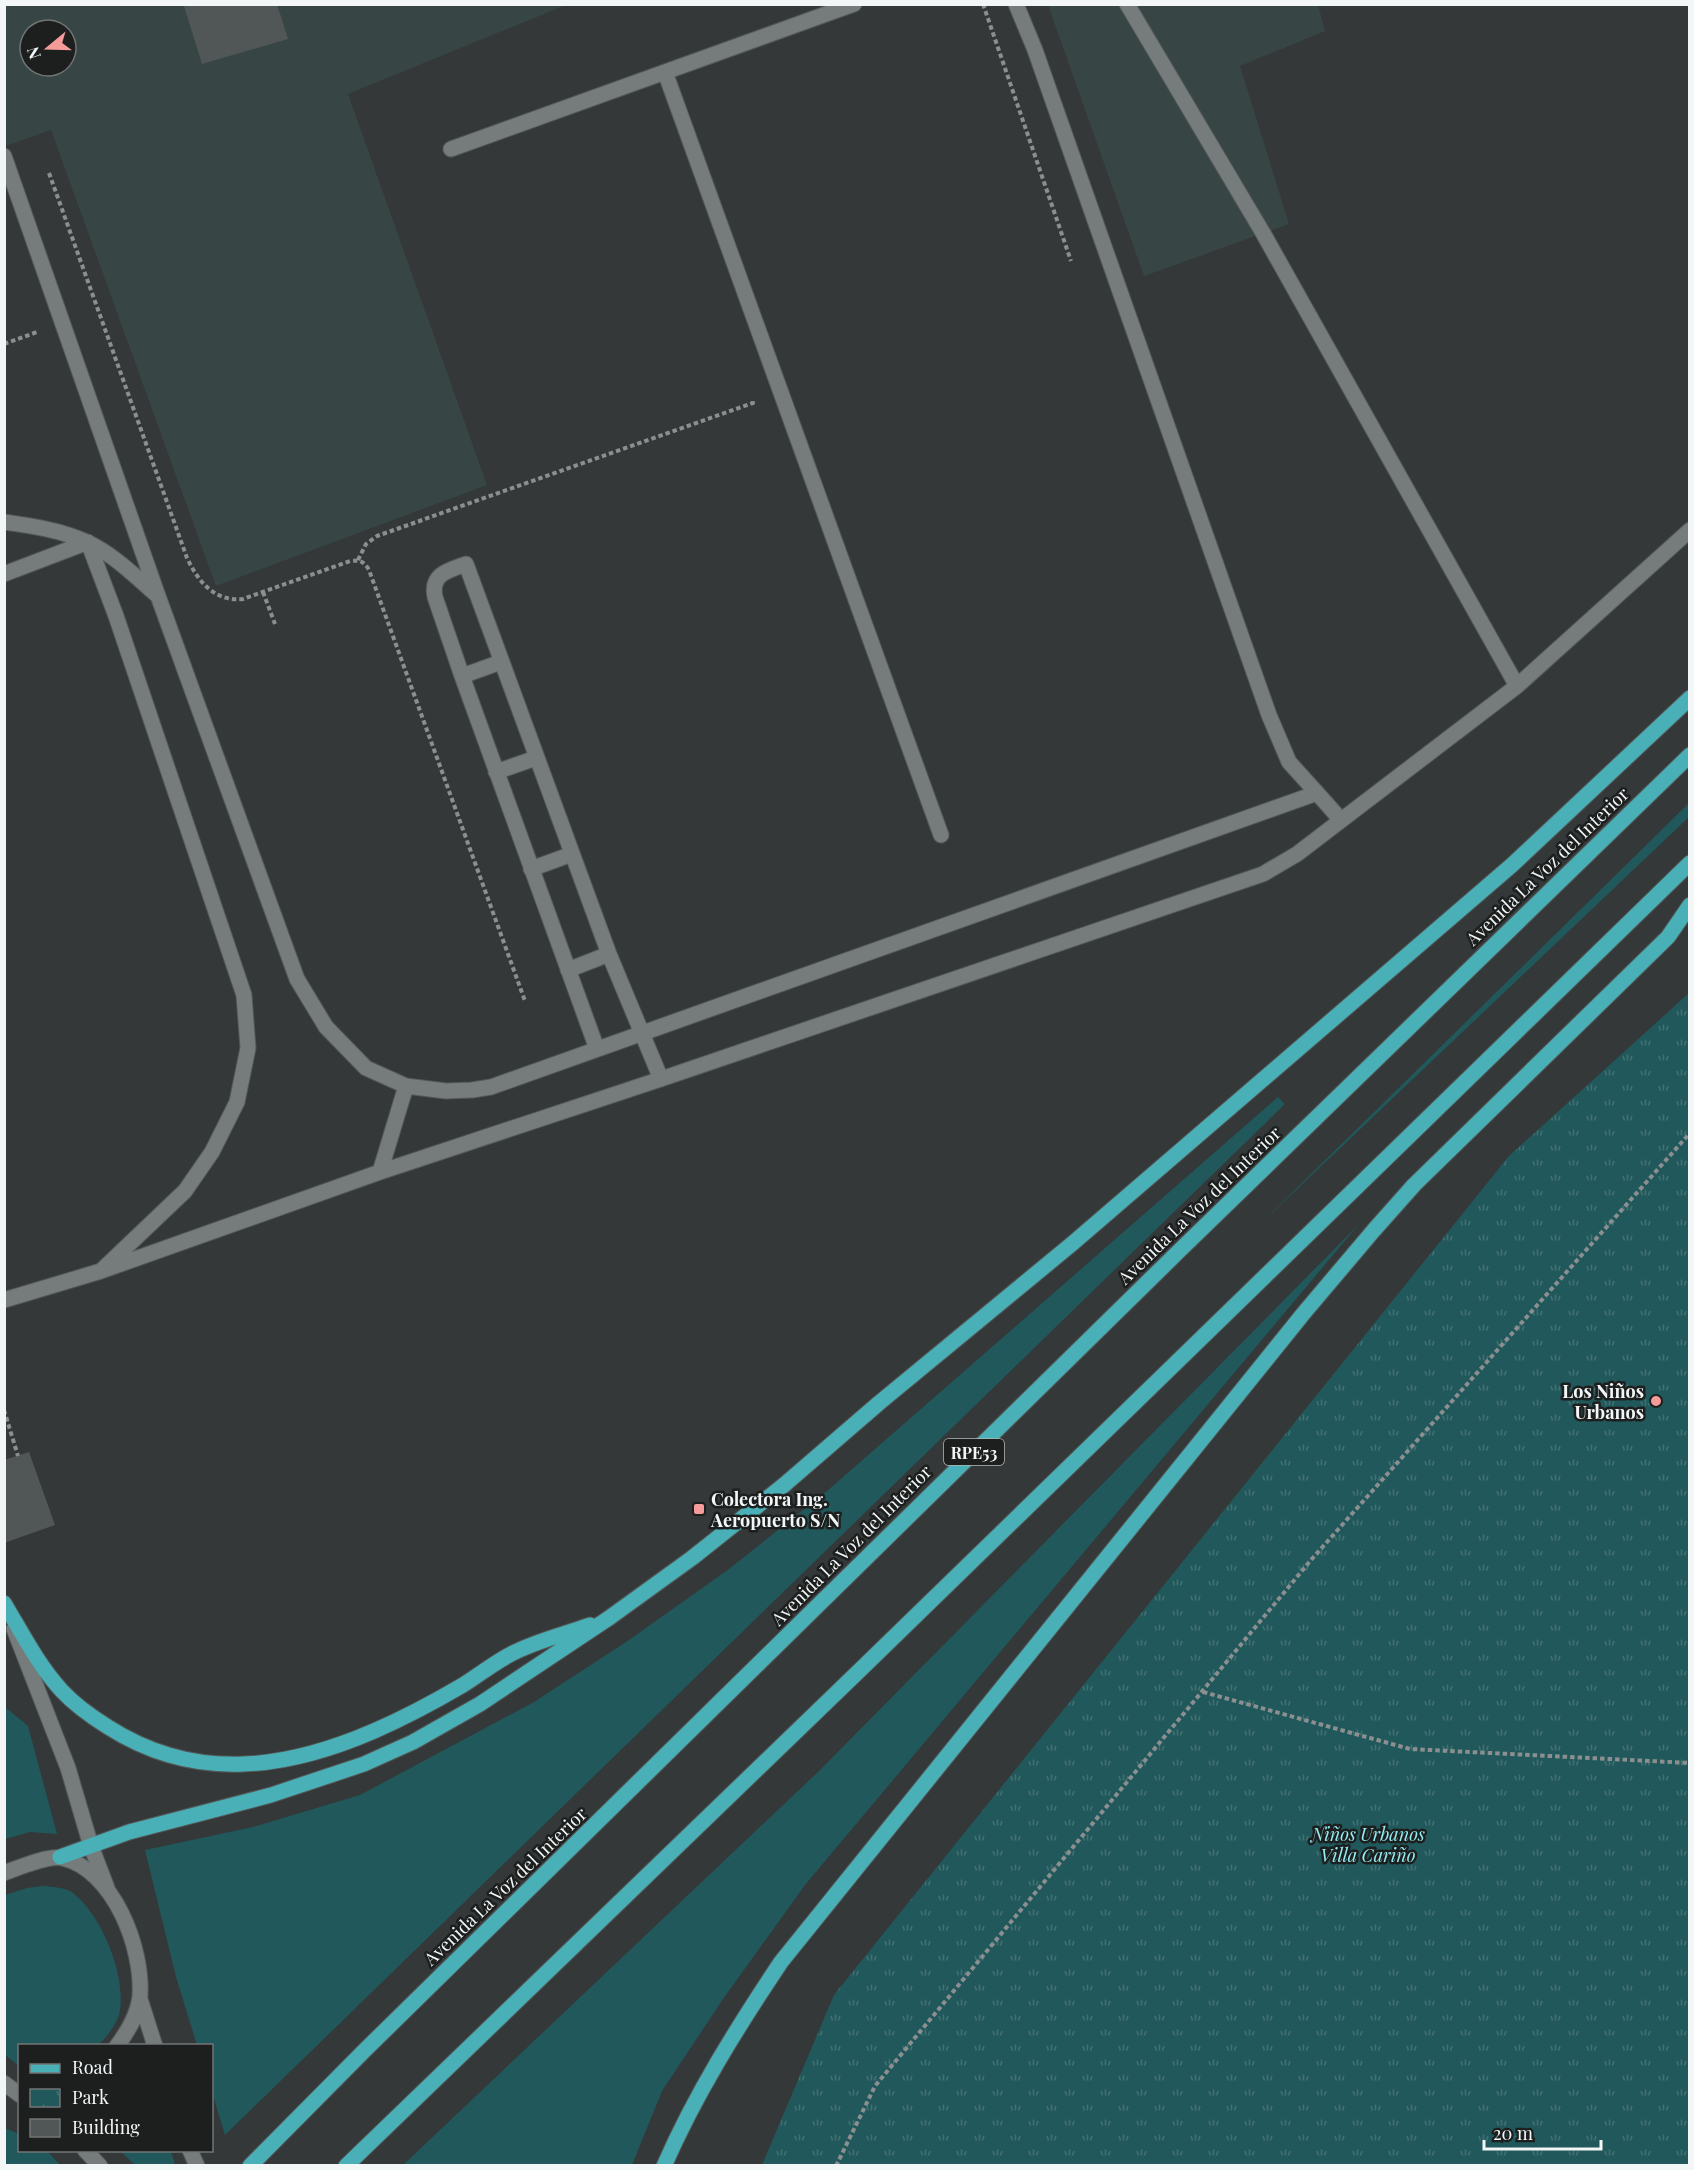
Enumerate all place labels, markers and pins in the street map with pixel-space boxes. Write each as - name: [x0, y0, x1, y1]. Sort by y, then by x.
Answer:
- place label: Los Niños Urbanos: [1562, 1379, 1644, 1424]
- marker: Los Niños Urbanos: [1649, 1394, 1663, 1408]
- place label: Colectora Ing. Aeropuerto S/N: [710, 1487, 840, 1532]
- marker: Colectora Ing. Aeropuerto S/N: [692, 1502, 706, 1516]

